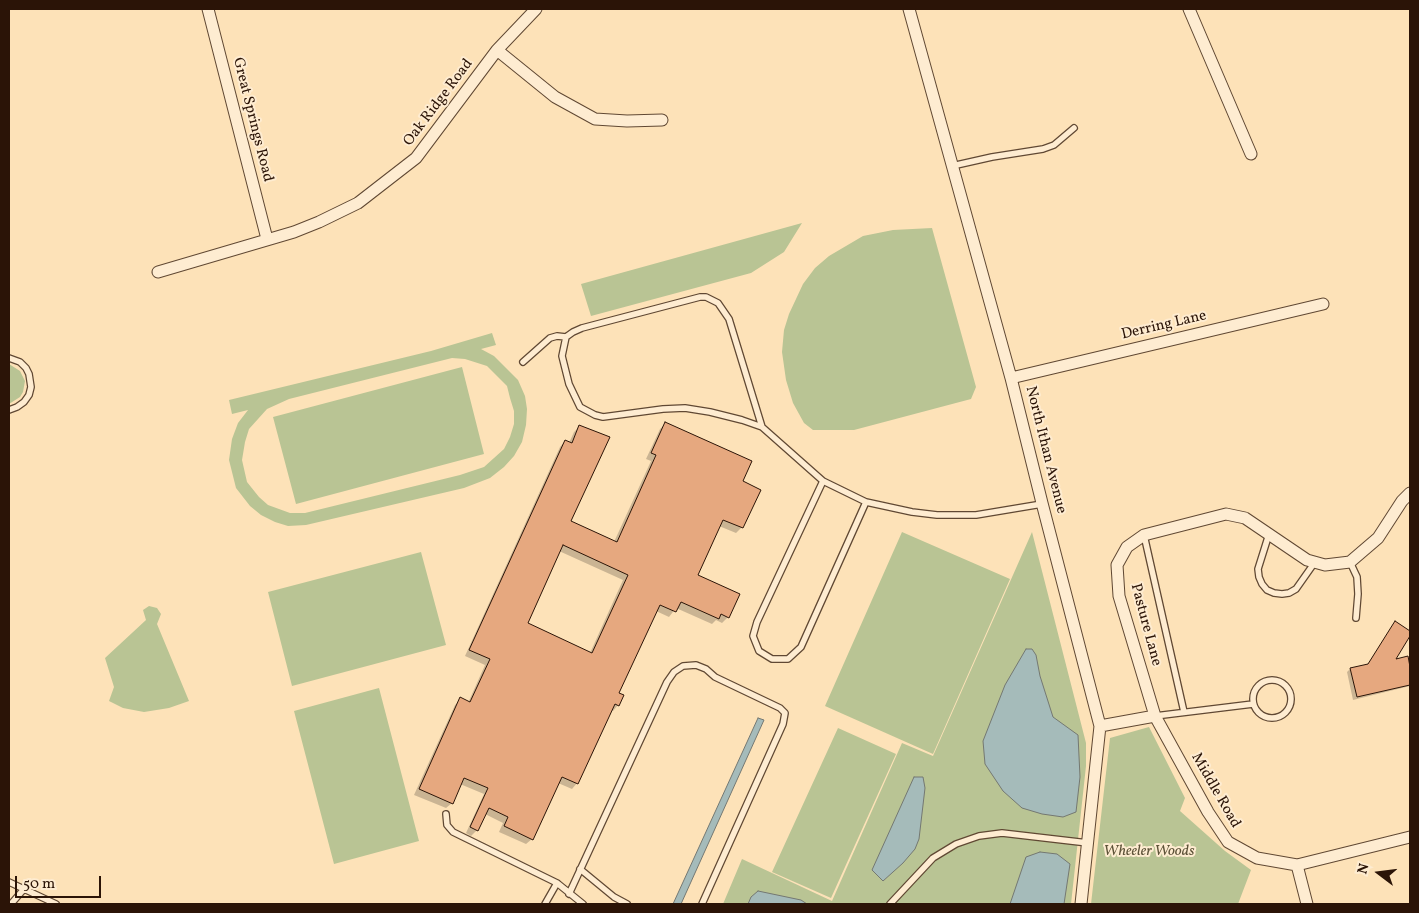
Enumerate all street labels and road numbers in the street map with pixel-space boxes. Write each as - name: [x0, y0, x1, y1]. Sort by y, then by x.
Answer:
- street label: Great Springs Road: [228, 56, 276, 184]
- street label: Oak Ridge Road: [400, 56, 478, 150]
- street label: Derring Lane: [1120, 307, 1208, 345]
- street label: North Ithan Avenue: [1020, 384, 1070, 516]
- street label: Pasture Lane: [1125, 582, 1165, 668]
- street label: Middle Road: [1186, 750, 1244, 832]

